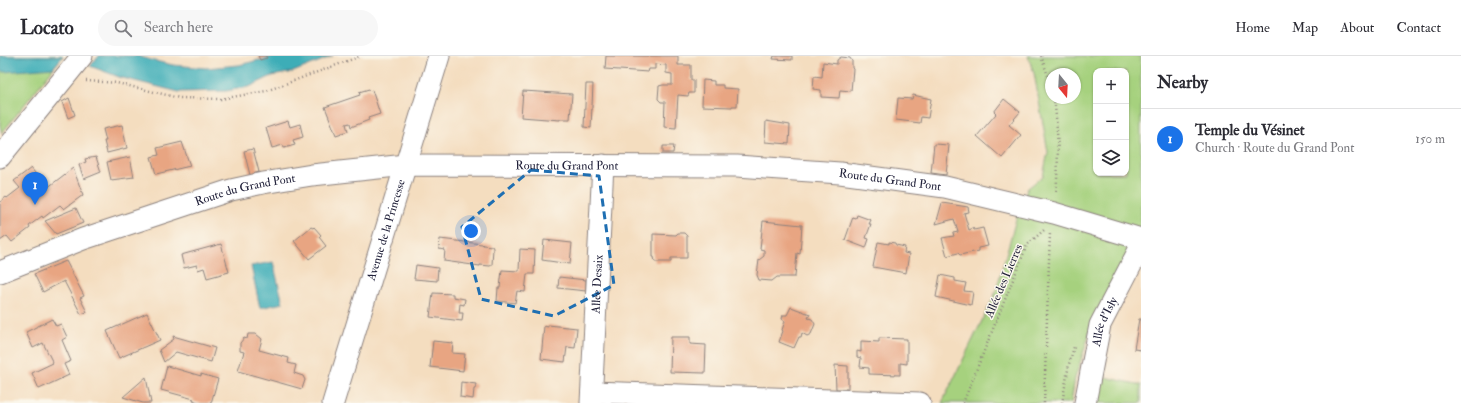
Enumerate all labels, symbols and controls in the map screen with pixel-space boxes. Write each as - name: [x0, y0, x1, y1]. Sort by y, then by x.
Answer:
- search box: [98, 10, 378, 46]
- text: Locato: [20, 16, 74, 40]
- icon: search: [112, 17, 134, 39]
- text: Search here: [144, 18, 213, 37]
- text: Home: [1235, 19, 1270, 36]
- text: Map: [1292, 19, 1318, 36]
- text: About: [1340, 19, 1374, 36]
- text: Contact: [1396, 19, 1441, 36]
- north arrow: [1045, 68, 1081, 104]
- map controls: [1093, 68, 1129, 176]
- button: +: [1093, 68, 1129, 104]
- text: Nearby: [1157, 72, 1208, 93]
- button: −: [1093, 104, 1129, 140]
- text: Temple du Vésinet: [1195, 121, 1305, 140]
- text: 1: [1168, 131, 1172, 147]
- text: 150 m: [1415, 131, 1445, 147]
- button: layers: [1093, 140, 1129, 176]
- text: Church · Route du Grand Pont: [1195, 140, 1354, 156]
- street label: Route du Grand Pont: [515, 158, 619, 173]
- street label: Route du Grand Pont: [838, 165, 942, 194]
- street label: Route du Grand Pont: [193, 170, 296, 209]
- pin: 1: [22, 172, 48, 205]
- street label: Avenue de la Princesse: [363, 177, 408, 283]
- your location: [461, 221, 481, 241]
- street label: Allée des Lierres: [981, 242, 1026, 321]
- street label: Allée Desaix: [588, 254, 606, 315]
- street label: Allée d'Isly: [1088, 294, 1121, 349]

